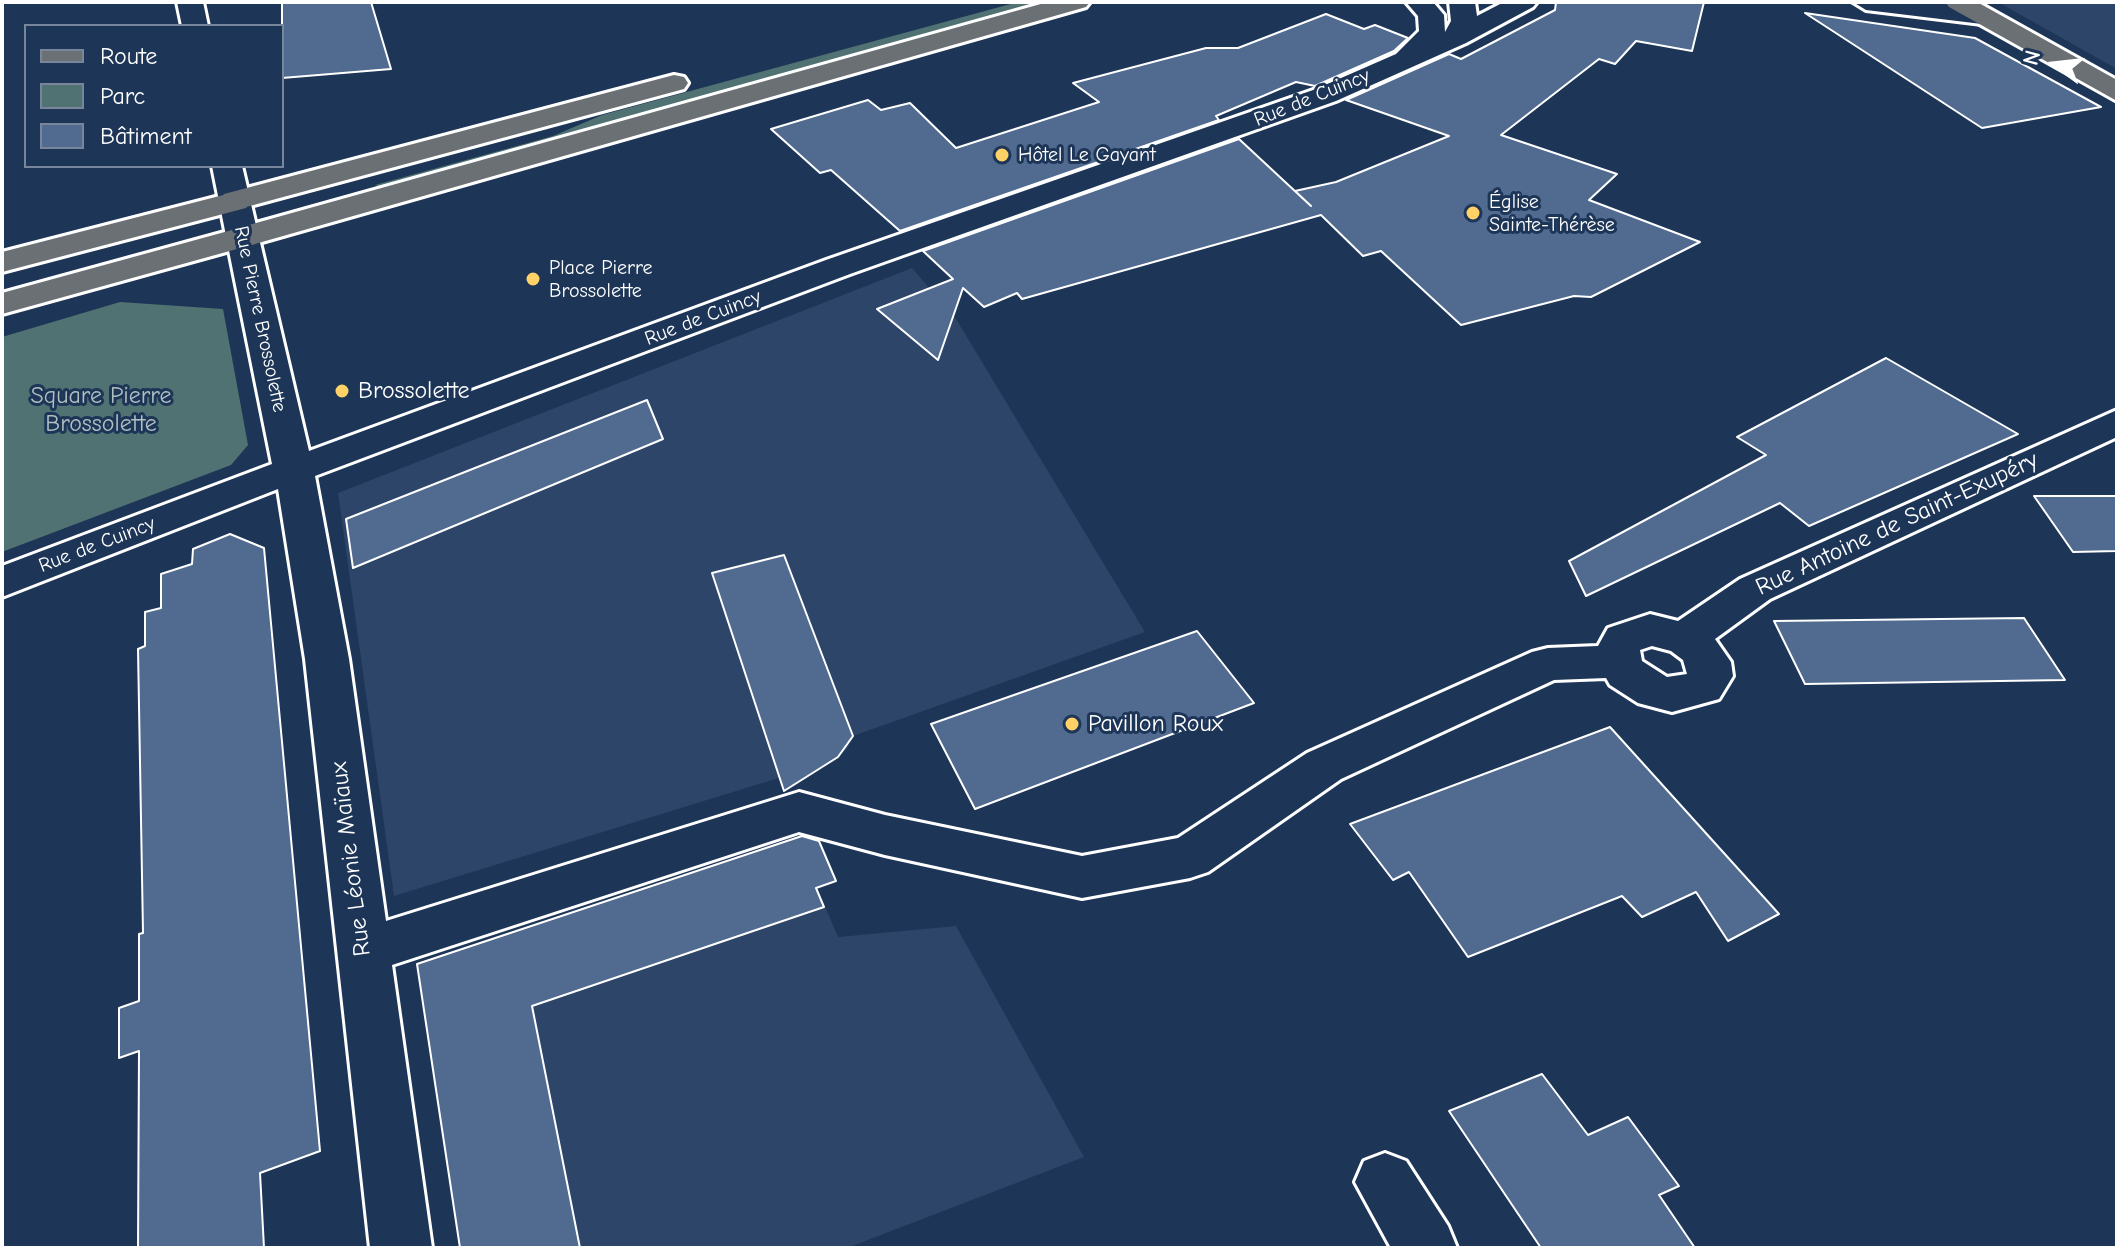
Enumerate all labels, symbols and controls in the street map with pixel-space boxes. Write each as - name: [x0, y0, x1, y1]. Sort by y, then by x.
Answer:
- legend: [24, 24, 284, 168]
- north arrow: [2015, 24, 2095, 104]
- text: Route: [100, 42, 157, 70]
- text: N: [2017, 47, 2046, 68]
- street label: Rue de Cuincy: [1251, 64, 1373, 132]
- text: Parc: [100, 82, 145, 110]
- text: Bâtiment: [100, 122, 192, 150]
- place label: Hôtel Le Gayant: [1018, 143, 1156, 167]
- marker: Hôtel Le Gayant: [993, 146, 1011, 164]
- place label: Église Sainte-Thérèse: [1489, 190, 1615, 237]
- marker: Église Sainte-Thérèse: [1464, 204, 1482, 222]
- street label: Rue Pierre Brossolette: [229, 224, 291, 414]
- place label: Place Pierre Brossolette: [549, 256, 653, 303]
- marker: Place Pierre Brossolette: [524, 270, 542, 288]
- street label: Rue de Cuincy: [641, 285, 765, 351]
- place label: Brossolette: [358, 377, 469, 405]
- park label: Square Pierre Brossolette: [31, 382, 171, 438]
- marker: Brossolette: [333, 382, 351, 400]
- street label: Rue Antoine de Saint-Exupéry: [1751, 446, 2043, 602]
- street label: Rue de Cuincy: [35, 512, 159, 578]
- place label: Pavillon Roux: [1088, 710, 1223, 738]
- marker: Pavillon Roux: [1063, 715, 1081, 733]
- street label: Rue Léonie Maïaux: [325, 760, 377, 958]

